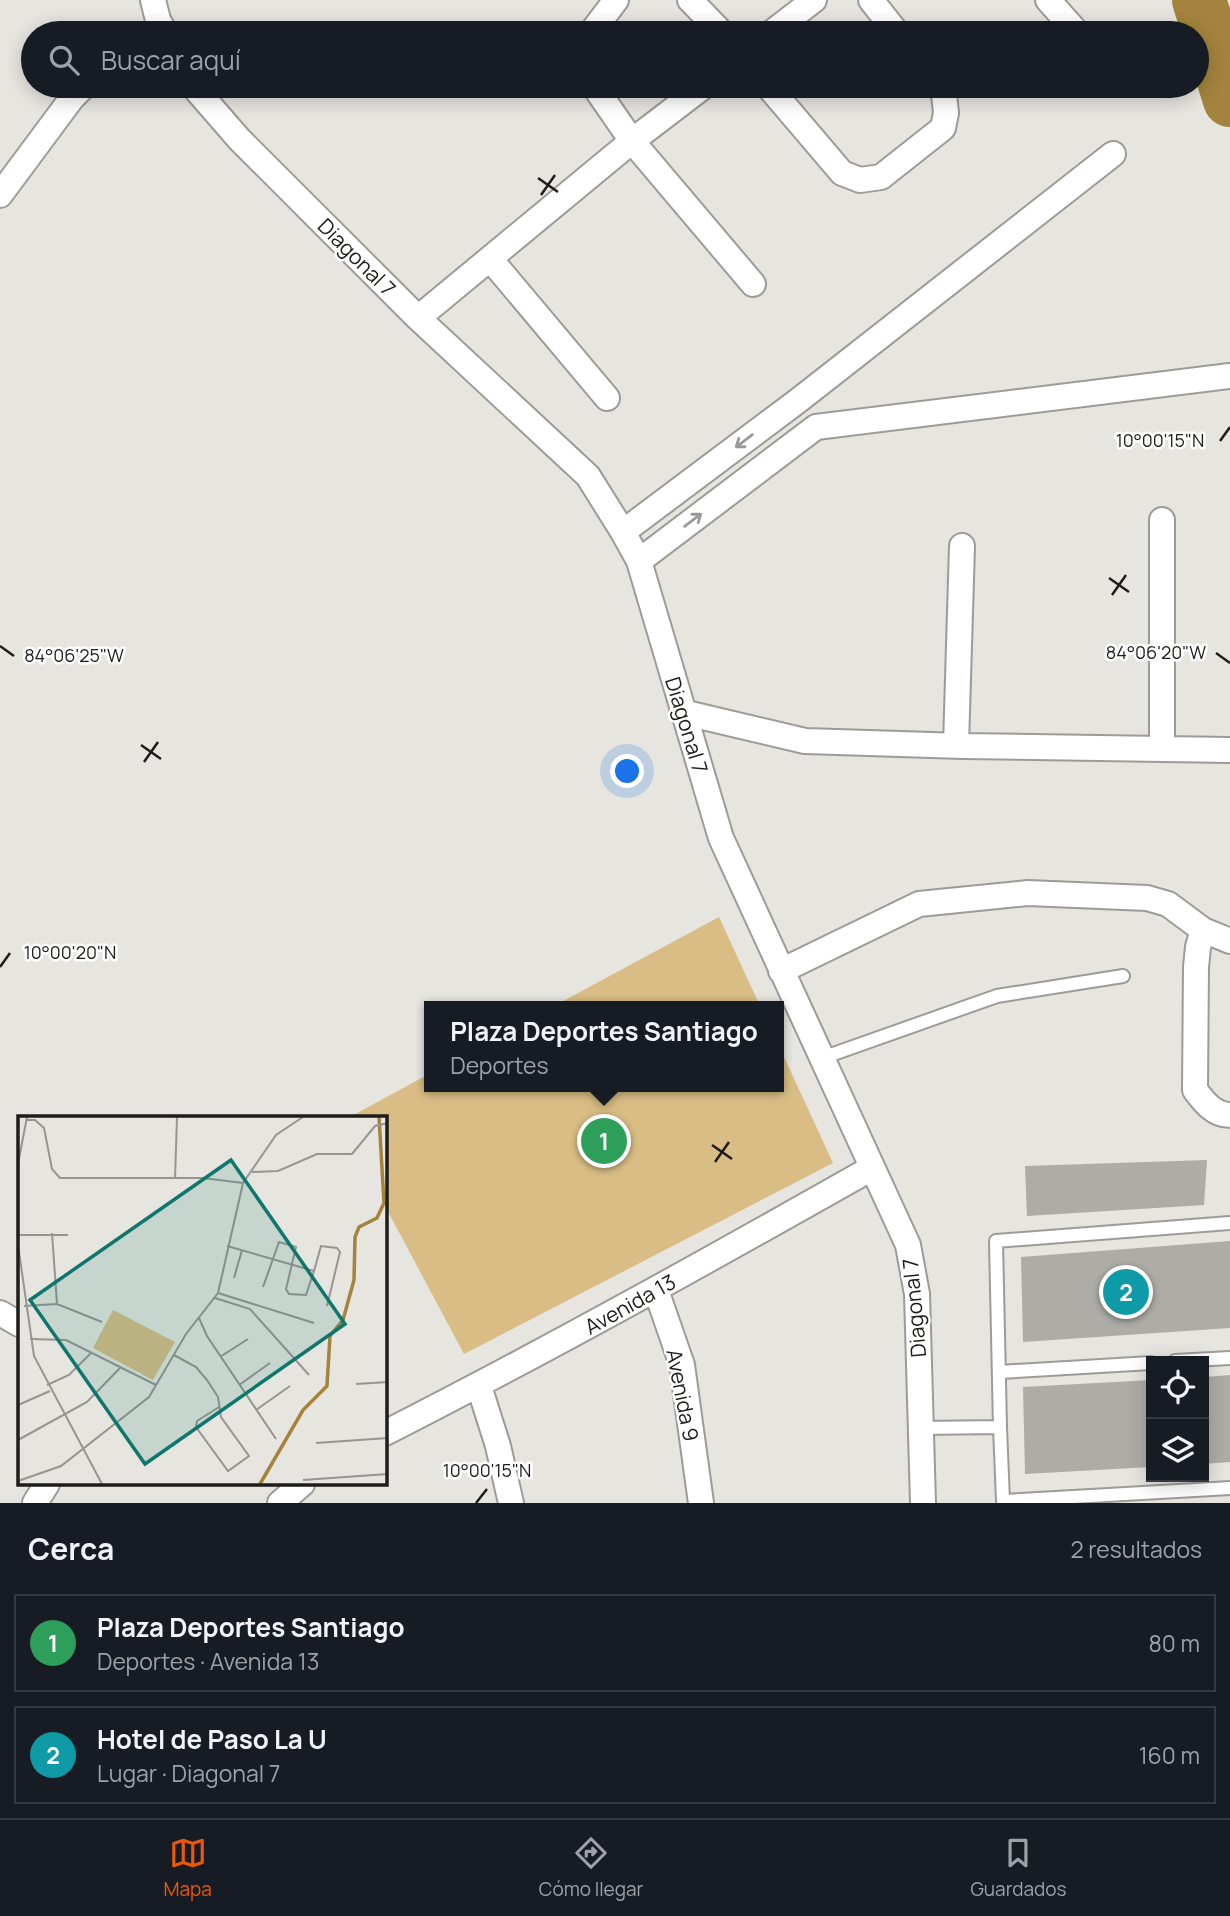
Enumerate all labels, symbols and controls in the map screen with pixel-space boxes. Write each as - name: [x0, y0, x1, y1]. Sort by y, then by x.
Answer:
- search box: [21, 21, 1209, 98]
- icon: search: [45, 41, 83, 79]
- text: Buscar aquí: [101, 42, 241, 78]
- street label: Diagonal 7: [312, 212, 402, 302]
- text: 10°00'15"N: [1116, 428, 1204, 452]
- one-way arrow: [735, 434, 754, 448]
- one-way arrow: [684, 513, 703, 528]
- text: 84°06'20"W: [1106, 640, 1206, 664]
- text: 84°06'25"W: [24, 643, 124, 667]
- street label: Diagonal 7: [659, 673, 715, 777]
- your location: [610, 754, 644, 788]
- text: 10°00'20"N: [24, 940, 116, 964]
- popup: [424, 1001, 784, 1092]
- text: Plaza Deportes Santiago: [450, 1013, 758, 1049]
- text: Deportes: [450, 1049, 549, 1081]
- pin: 1: [581, 1115, 627, 1167]
- inset map: [18, 1116, 387, 1486]
- street label: Diagonal 7: [896, 1257, 932, 1359]
- pin: 2: [1103, 1266, 1149, 1318]
- street label: Avenida 13: [579, 1267, 681, 1341]
- street label: Avenida 9: [660, 1346, 706, 1444]
- map controls: [1146, 1356, 1209, 1482]
- button: locate: [1146, 1356, 1209, 1419]
- button: layers: [1146, 1419, 1209, 1482]
- text: 10°00'15"N: [443, 1458, 531, 1482]
- text: Cerca: [28, 1528, 114, 1569]
- text: 2 resultados: [1070, 1533, 1202, 1565]
- text: Plaza Deportes Santiago: [97, 1609, 405, 1645]
- text: 1: [48, 1627, 58, 1659]
- text: 80 m: [1149, 1627, 1200, 1659]
- text: Deportes · Avenida 13: [97, 1645, 319, 1677]
- text: Hotel de Paso La U: [97, 1721, 327, 1757]
- text: 2: [46, 1739, 60, 1771]
- text: 160 m: [1139, 1739, 1200, 1771]
- text: Lugar · Diagonal 7: [97, 1757, 280, 1789]
- tab: Mapa: [164, 1834, 212, 1902]
- tab: Cómo llegar: [539, 1834, 643, 1902]
- tab: Guardados: [970, 1834, 1066, 1902]

